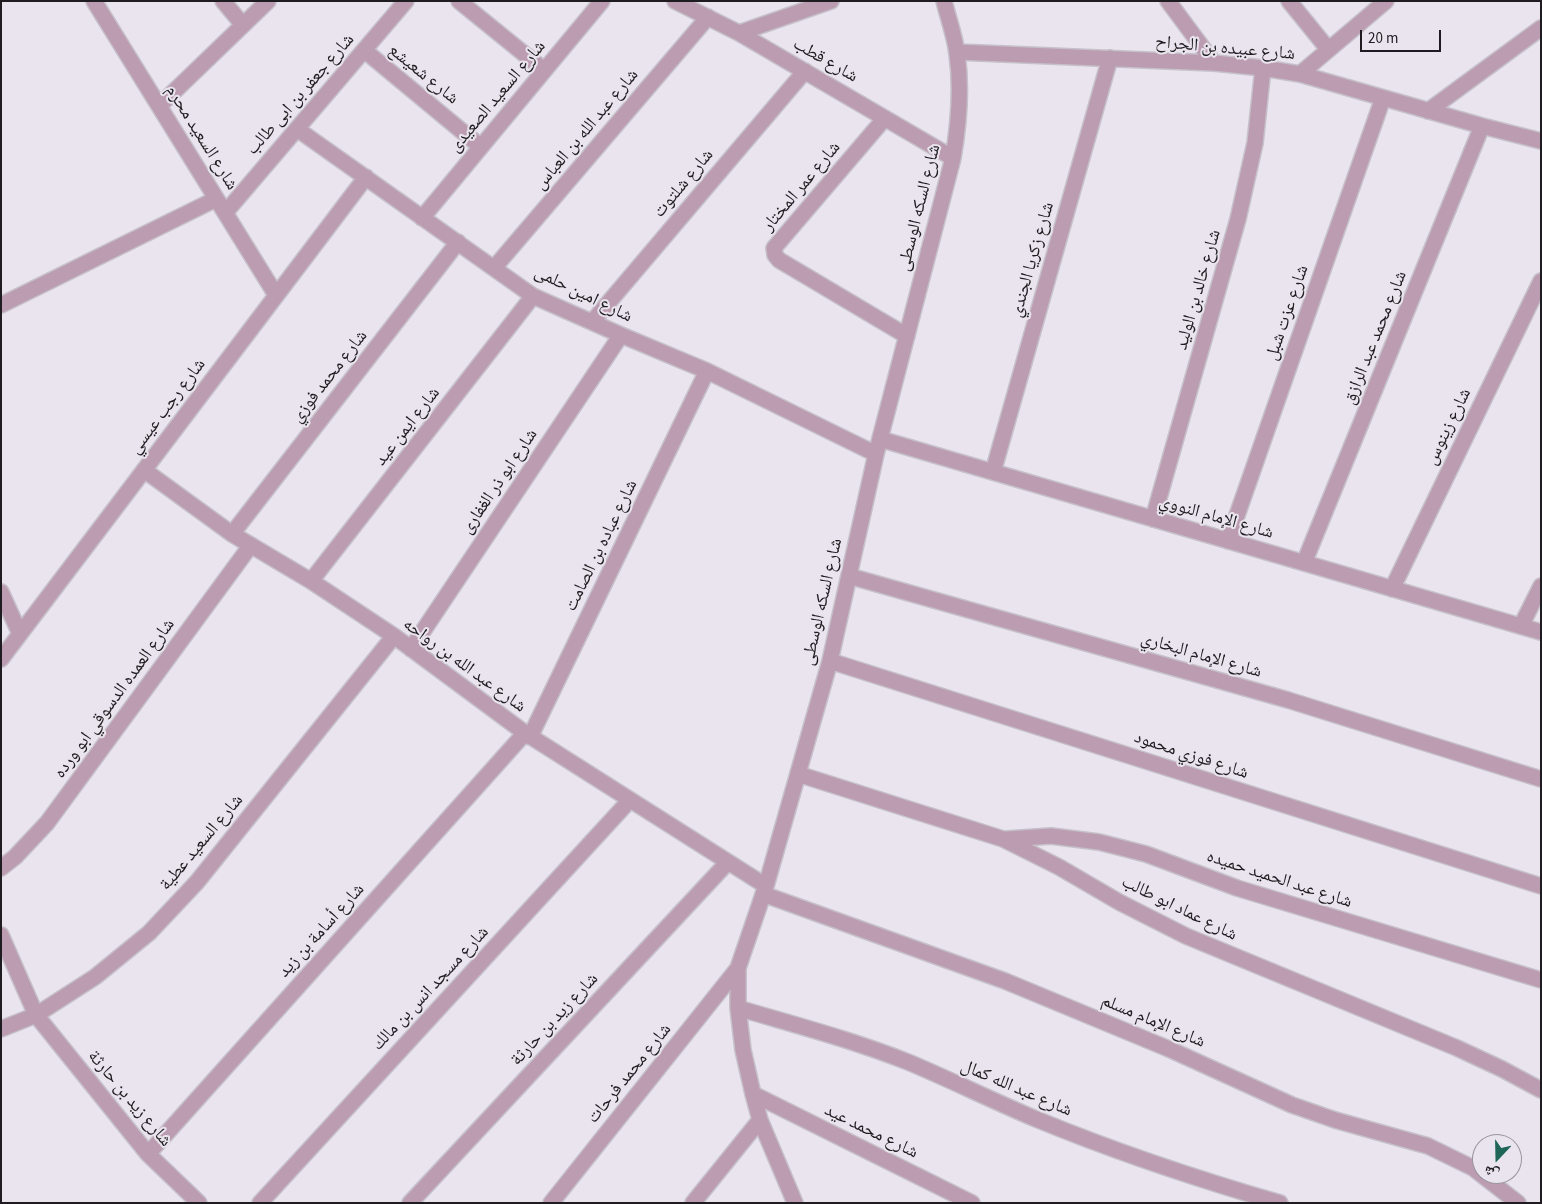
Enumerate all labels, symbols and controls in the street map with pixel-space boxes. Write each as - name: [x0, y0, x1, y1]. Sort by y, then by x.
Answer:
- scale bar: [1362, 20, 1443, 52]
- text: 20 m: [1368, 28, 1398, 49]
- street label: شارع جعفر بن ابى طالب: [242, 30, 360, 160]
- street label: شارع عبيده بن الجراح: [1154, 32, 1296, 66]
- street label: شارع قطب: [789, 34, 861, 88]
- street label: شارع السعيد الصعيدى: [445, 37, 551, 157]
- street label: شارع شعيشع: [384, 40, 462, 110]
- street label: شارع عبد الله بن العباس: [530, 65, 644, 195]
- street label: شارع السعيد محرم: [160, 81, 242, 195]
- street label: شارع عمر المختار: [758, 138, 846, 236]
- street label: شارع السكه الوسطى: [894, 142, 946, 274]
- street label: شارع شلتوت: [649, 145, 719, 223]
- street label: شارع زكريا الجندي: [1006, 200, 1060, 320]
- street label: شارع خالد بن الوليد: [1172, 227, 1226, 353]
- street label: شارع امين حلمى: [530, 262, 636, 328]
- street label: شارع عزت شبل: [1262, 262, 1314, 364]
- street label: شارع محمد عبد الرازق: [1339, 268, 1413, 408]
- street label: شارع محمد فوزي: [287, 326, 373, 428]
- street label: شارع رجب عيسي: [125, 355, 211, 459]
- street label: شارع ايمن عيد: [371, 383, 445, 471]
- street label: شارع زينوس: [1421, 385, 1477, 469]
- street label: شارع ابو ذر الغفارى: [457, 425, 543, 539]
- street label: شارع عباده بن الصامت: [561, 477, 643, 615]
- street label: شارع الإمام النووي: [1156, 491, 1276, 545]
- street label: شارع السكه الوسطى: [798, 536, 848, 668]
- street label: شارع عبد الله بن رواحه: [398, 614, 530, 718]
- street label: شارع العمده الدسوقي ابو ورده: [50, 615, 180, 783]
- street label: شارع الإمام البخاري: [1138, 628, 1264, 684]
- street label: شارع فوزي محمود: [1131, 727, 1251, 785]
- street label: شارع السعيد عطية: [155, 790, 249, 896]
- street label: شارع عبد الحميد حميده: [1204, 846, 1354, 914]
- street label: شارع عماد ابو طالب: [1118, 872, 1240, 946]
- street label: شارع أسامة بن زيد: [274, 879, 370, 983]
- street label: شارع مسجد انس بن مالك: [368, 922, 494, 1056]
- street label: شارع زيد بن حارثة: [506, 969, 604, 1071]
- street label: شارع الإمام مسلم: [1098, 990, 1208, 1054]
- street label: شارع محمد فرحات: [583, 1020, 677, 1128]
- street label: شارع زيد بن حارثة: [82, 1046, 176, 1152]
- street label: شارع عبد الله كمال: [957, 1056, 1075, 1122]
- street label: شارع محمد عيد: [821, 1100, 921, 1164]
- north arrow: [1472, 1134, 1522, 1184]
- text: ش: [1481, 1160, 1503, 1184]

